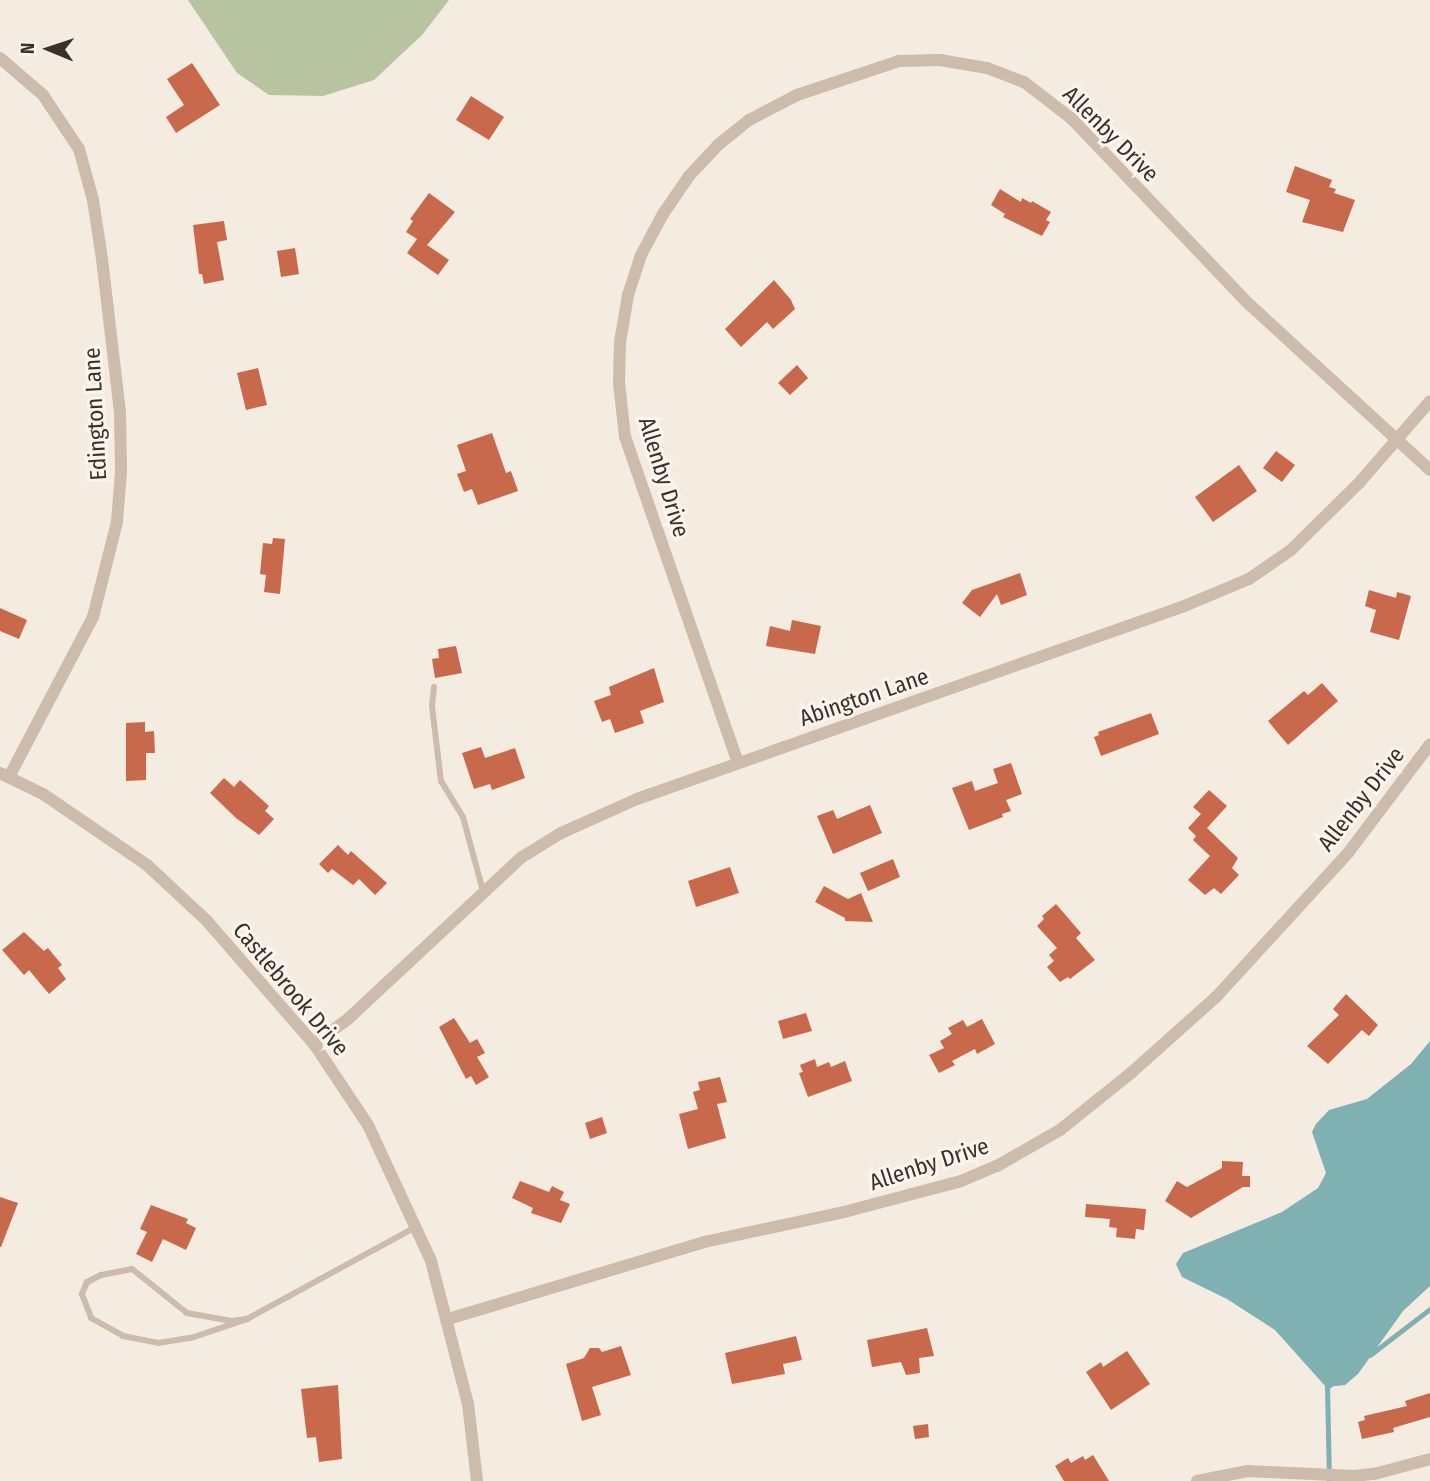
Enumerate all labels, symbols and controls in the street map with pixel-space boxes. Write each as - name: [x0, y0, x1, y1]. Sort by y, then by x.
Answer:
- north arrow: [14, 14, 84, 84]
- text: N: [16, 42, 39, 54]
- street label: Allenby Drive: [1057, 80, 1165, 188]
- street label: Edington Lane: [78, 347, 112, 481]
- street label: Allenby Drive: [633, 414, 695, 540]
- street label: Abington Lane: [796, 662, 932, 732]
- street label: Allenby Drive: [1312, 742, 1410, 856]
- street label: Castlebrook Drive: [227, 917, 355, 1061]
- street label: Allenby Drive: [866, 1132, 992, 1196]

